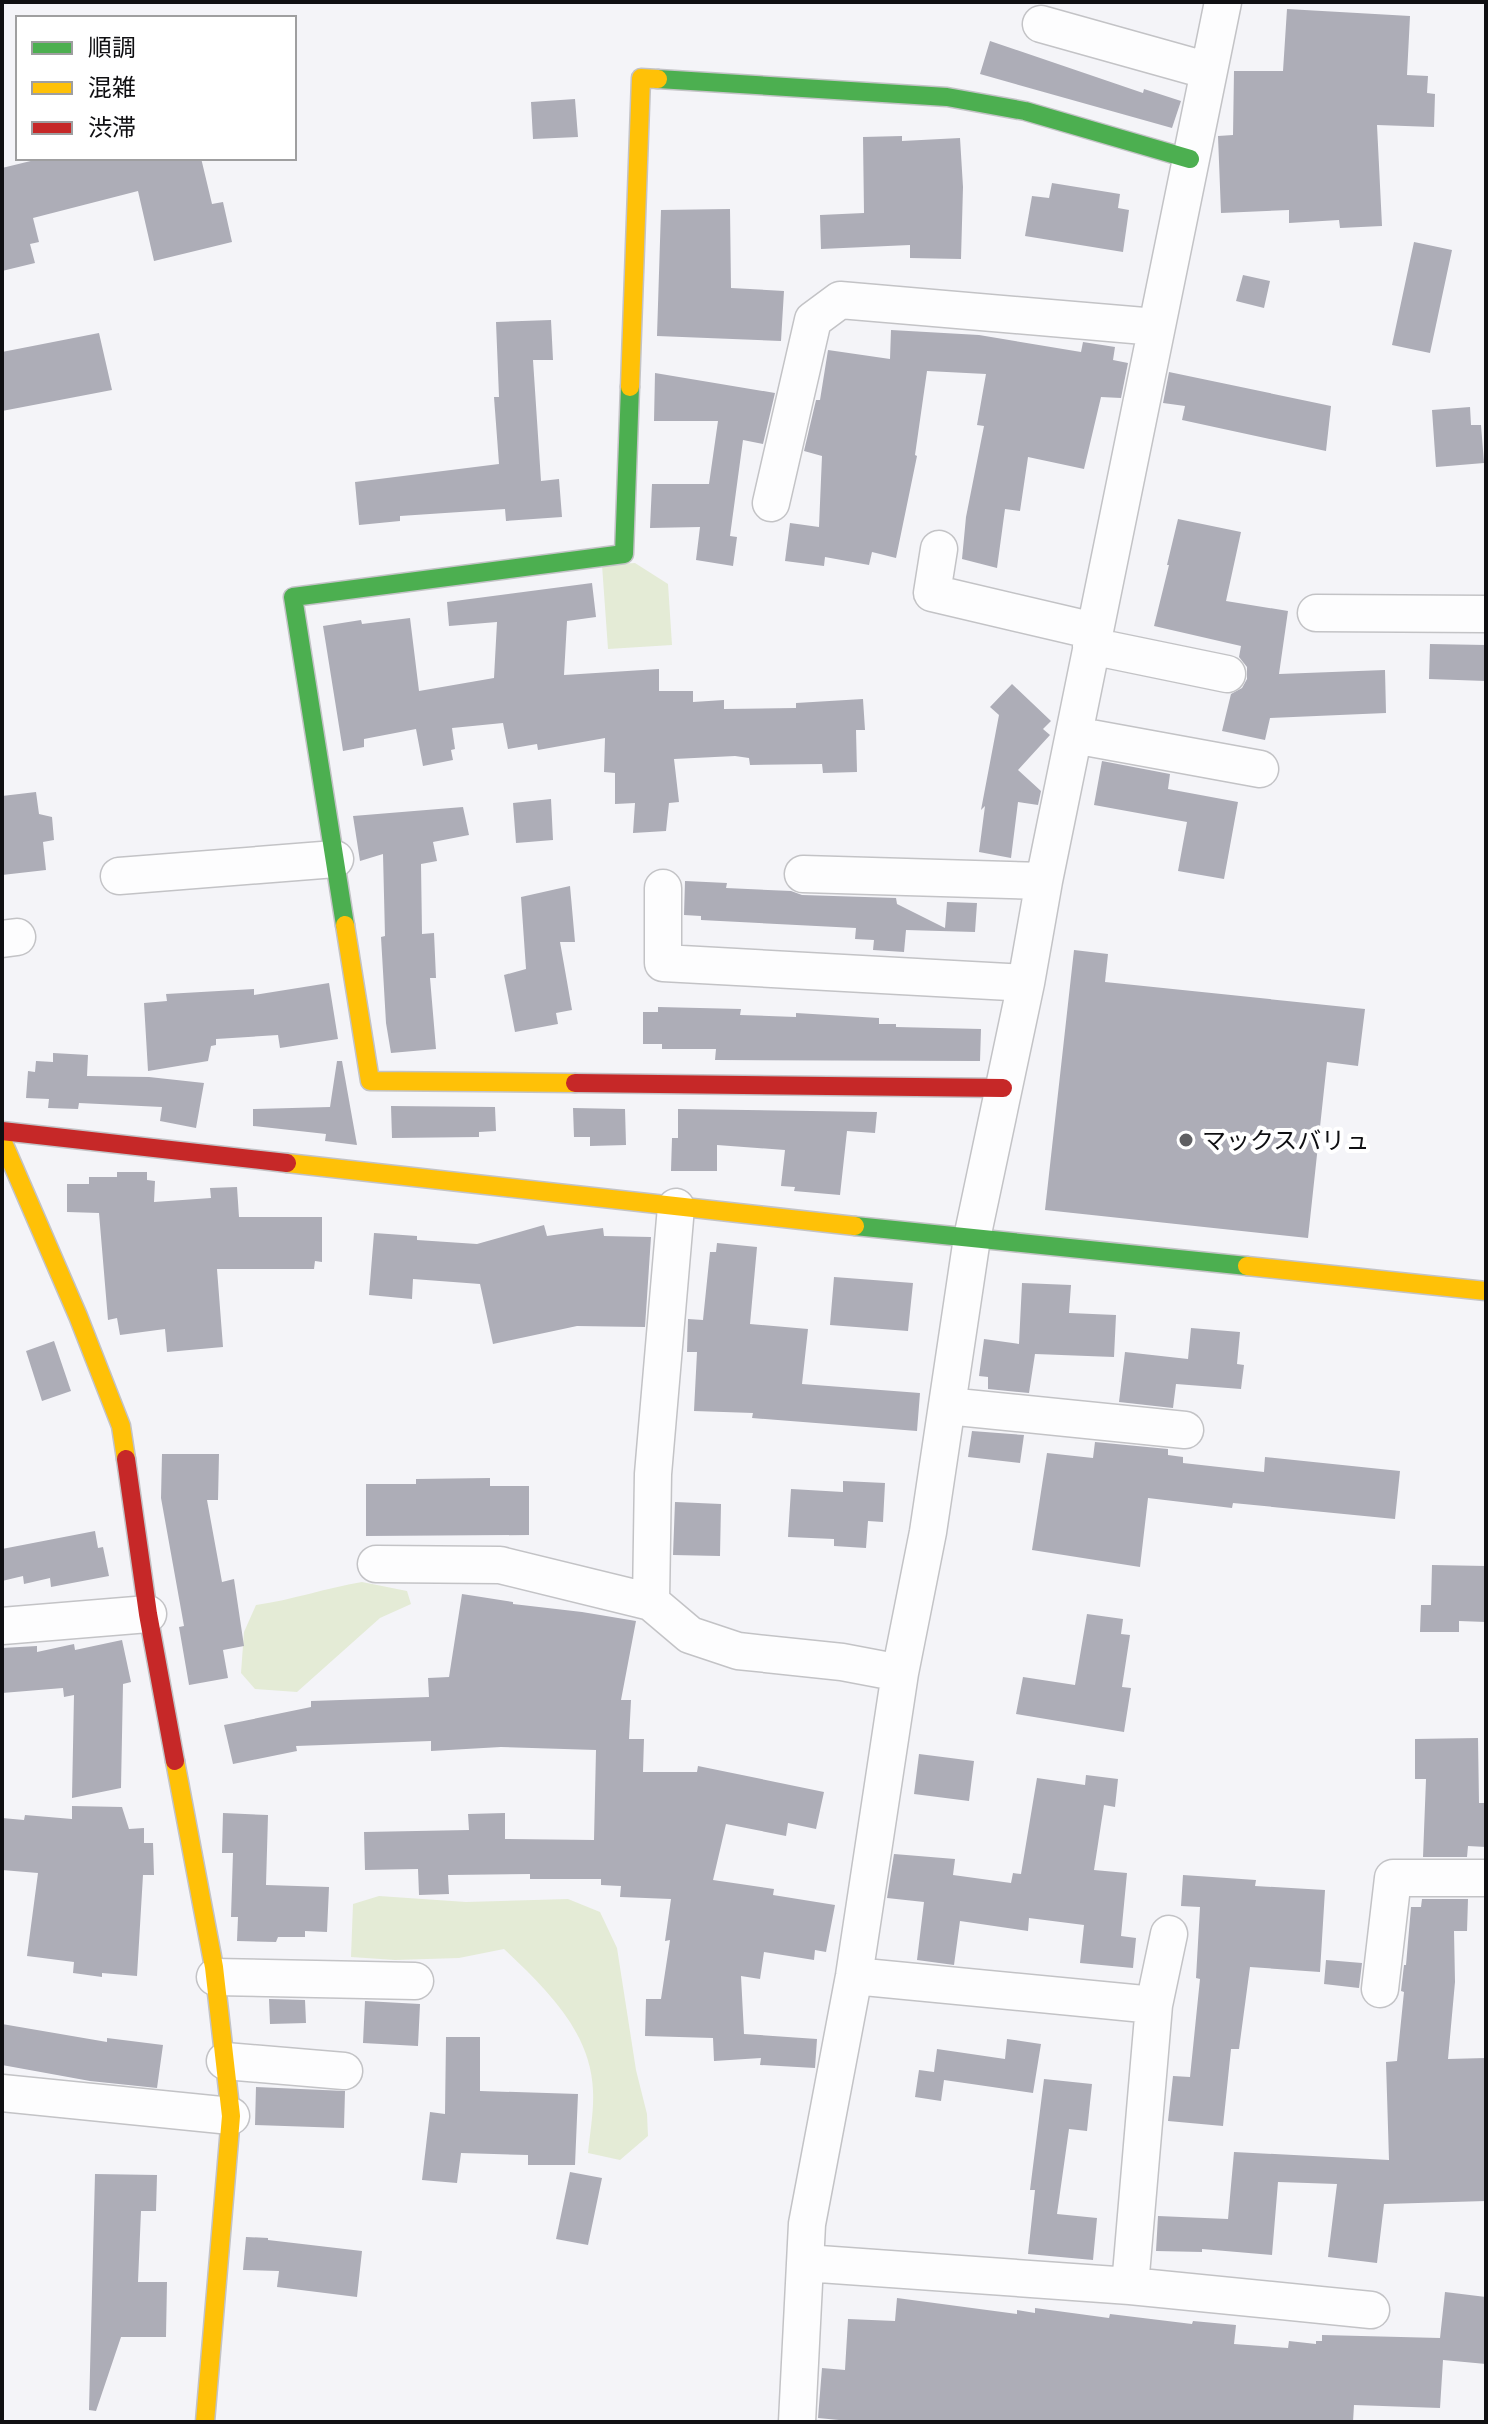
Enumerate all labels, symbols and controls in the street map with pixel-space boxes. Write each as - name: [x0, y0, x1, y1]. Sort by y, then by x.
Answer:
- legend: [16, 16, 296, 160]
- text: 順調: [88, 34, 136, 61]
- text: 混雑: [88, 74, 136, 101]
- text: 渋滞: [88, 114, 136, 141]
- place label: マックスバリュ: [1202, 1127, 1369, 1154]
- marker: マックスバリュ: [1177, 1131, 1195, 1149]

